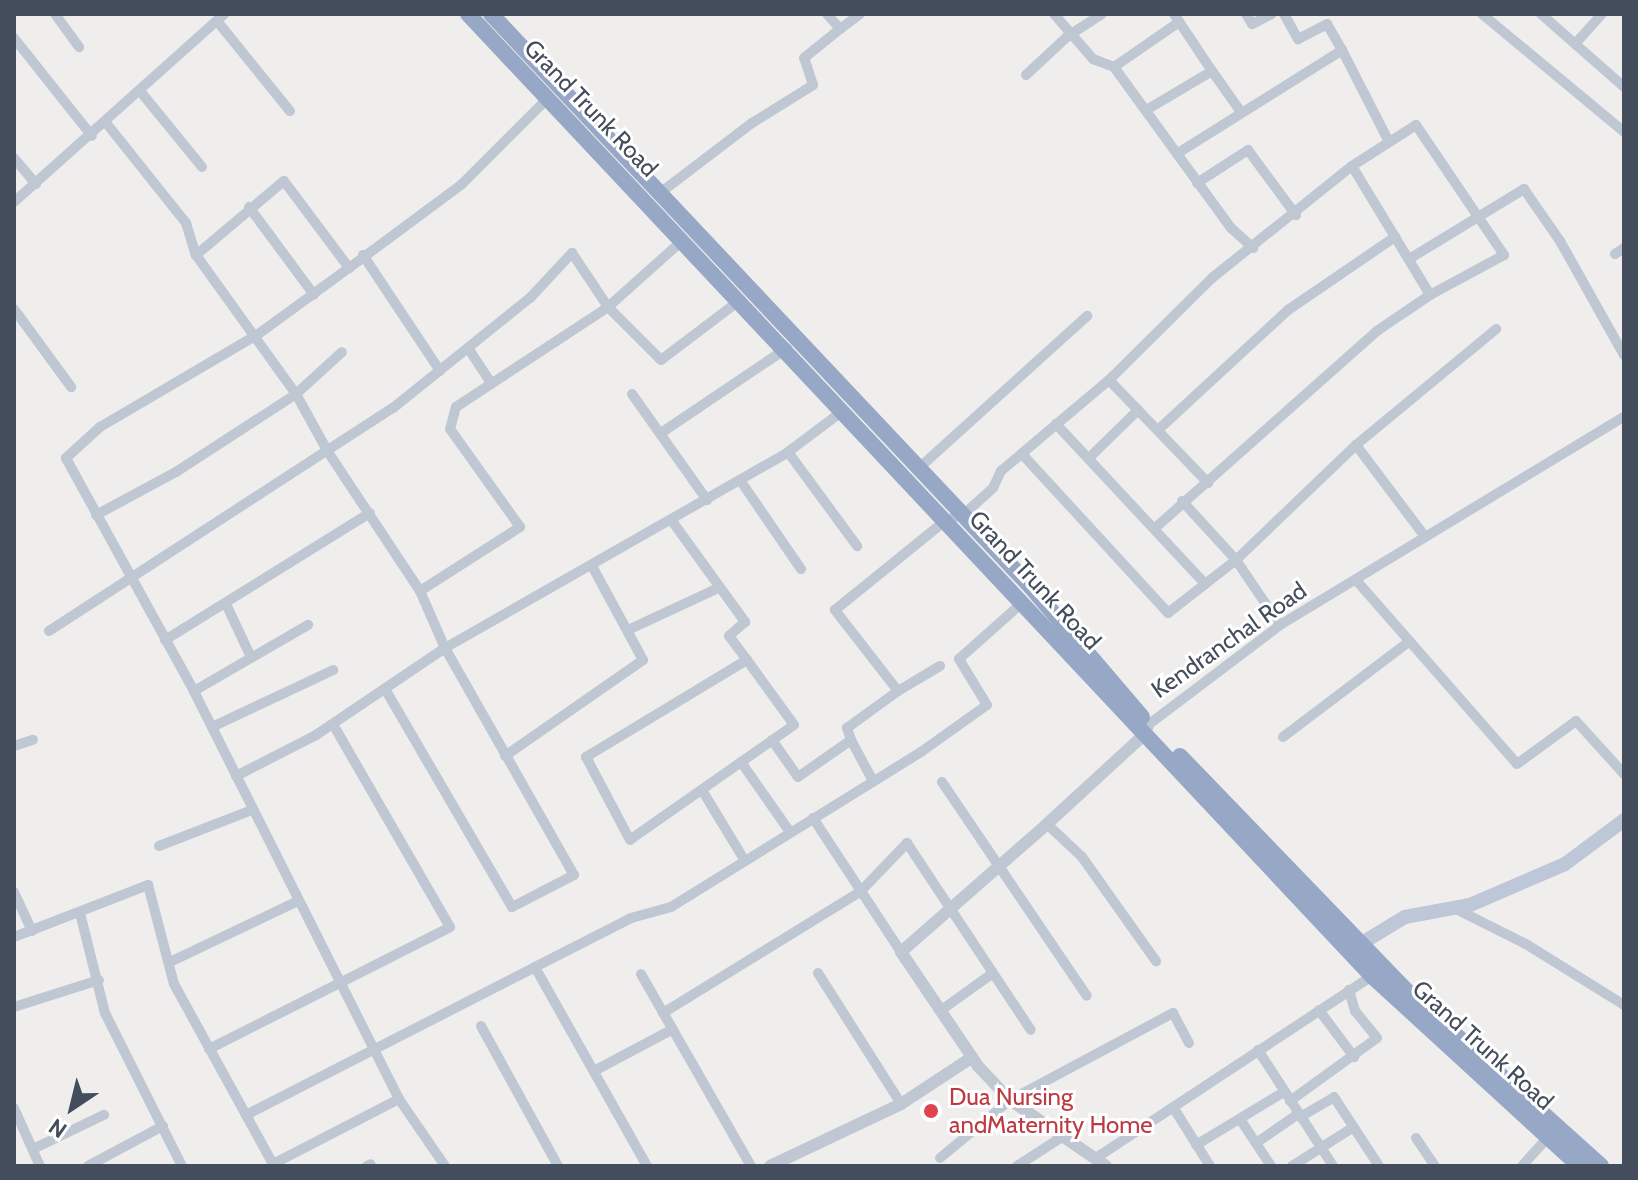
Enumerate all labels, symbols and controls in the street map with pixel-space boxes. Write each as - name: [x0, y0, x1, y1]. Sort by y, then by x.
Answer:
- street label: Grand Trunk Road: [518, 33, 664, 183]
- street label: Grand Trunk Road: [963, 505, 1107, 655]
- street label: Kendranchal Road: [1146, 576, 1312, 704]
- street label: Grand Trunk Road: [1407, 974, 1559, 1116]
- north arrow: [32, 1068, 112, 1148]
- place label: Dua Nursing andMaternity Home: [949, 1083, 1153, 1139]
- marker: Dua Nursing andMaternity Home: [920, 1100, 942, 1122]
- text: N: [44, 1113, 72, 1144]

